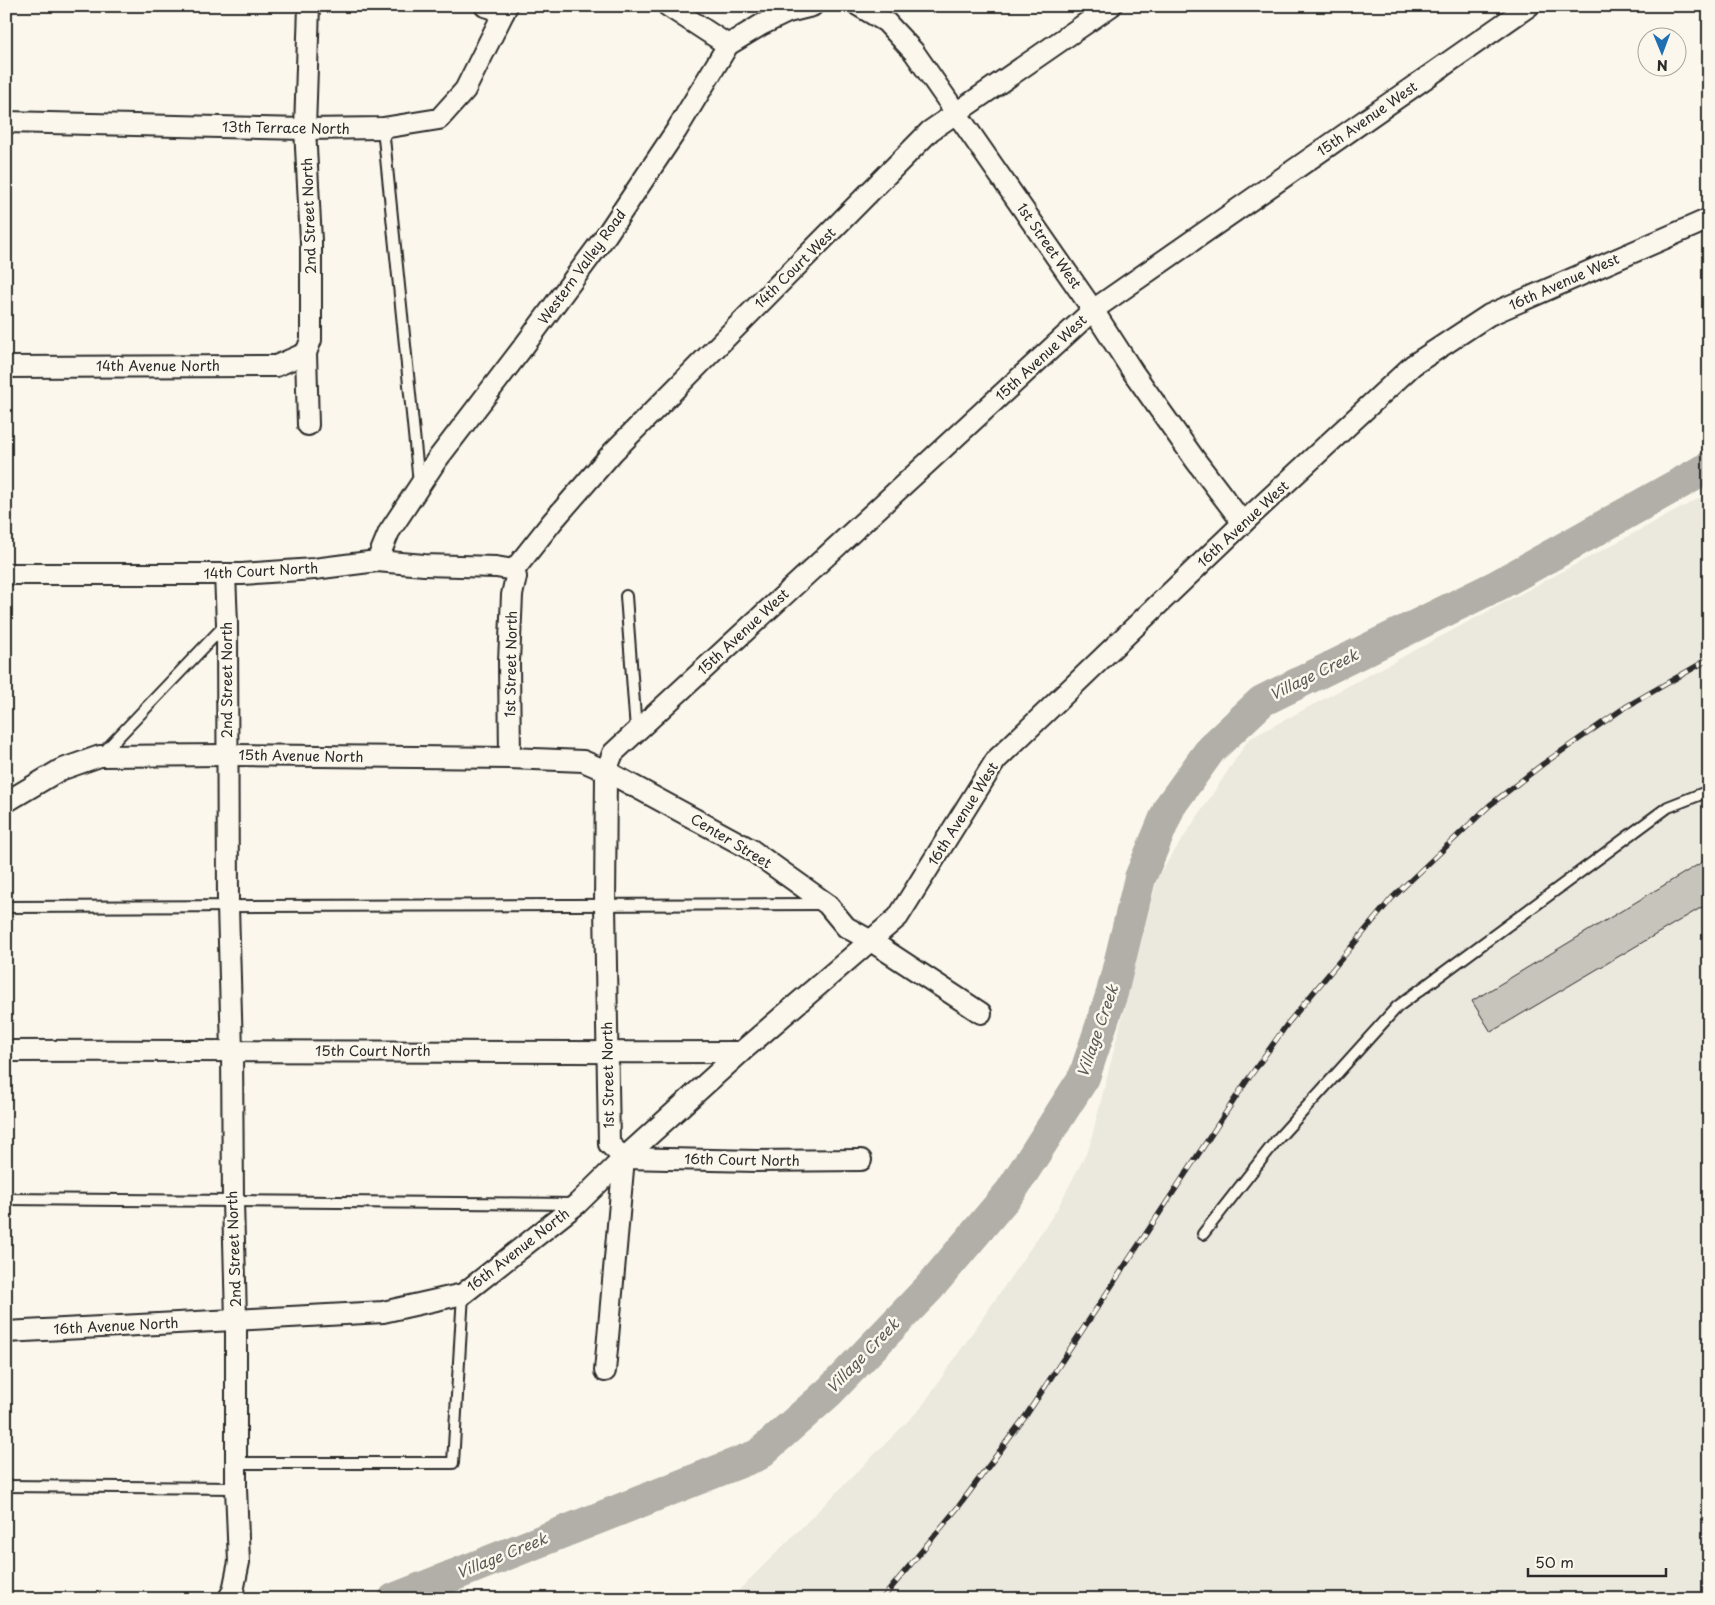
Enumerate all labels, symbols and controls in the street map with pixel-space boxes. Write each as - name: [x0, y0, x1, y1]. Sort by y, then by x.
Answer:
- north arrow: [1638, 28, 1688, 78]
- text: N: [1657, 55, 1668, 76]
- street label: 15th Avenue West: [1312, 76, 1422, 161]
- street label: 13th Terrace North: [222, 116, 350, 139]
- street label: 2nd Street North: [296, 157, 321, 275]
- street label: 1st Street West: [1012, 199, 1087, 293]
- street label: Western Valley Road: [533, 205, 631, 329]
- street label: 14th Court West: [749, 222, 840, 313]
- street label: 16th Avenue West: [1505, 248, 1623, 315]
- street label: 15th Avenue West: [990, 309, 1091, 406]
- street label: 14th Avenue North: [96, 355, 220, 376]
- street label: 16th Avenue West: [1192, 475, 1294, 572]
- street label: 14th Court North: [203, 557, 319, 584]
- street label: 15th Avenue West: [692, 583, 793, 680]
- street label: 1st Street North: [499, 610, 522, 718]
- street label: 2nd Street North: [216, 622, 237, 738]
- water label: Village Creek: [1265, 642, 1362, 705]
- street label: 15th Avenue North: [238, 744, 364, 767]
- street label: 16th Avenue West: [922, 757, 1003, 870]
- street label: Center Street: [687, 808, 776, 873]
- water label: Village Creek: [1070, 980, 1123, 1080]
- street label: 1st Street North: [596, 1021, 619, 1129]
- street label: 15th Court North: [315, 1040, 431, 1061]
- street label: 16th Court North: [684, 1148, 800, 1171]
- street label: 2nd Street North: [221, 1190, 246, 1308]
- street label: 16th Avenue North: [462, 1203, 573, 1296]
- street label: 16th Avenue North: [53, 1312, 179, 1339]
- water label: Village Creek: [820, 1312, 904, 1398]
- water label: Village Creek: [452, 1526, 551, 1583]
- scale bar: [1528, 1545, 1665, 1577]
- text: 50 m: [1535, 1550, 1574, 1573]

